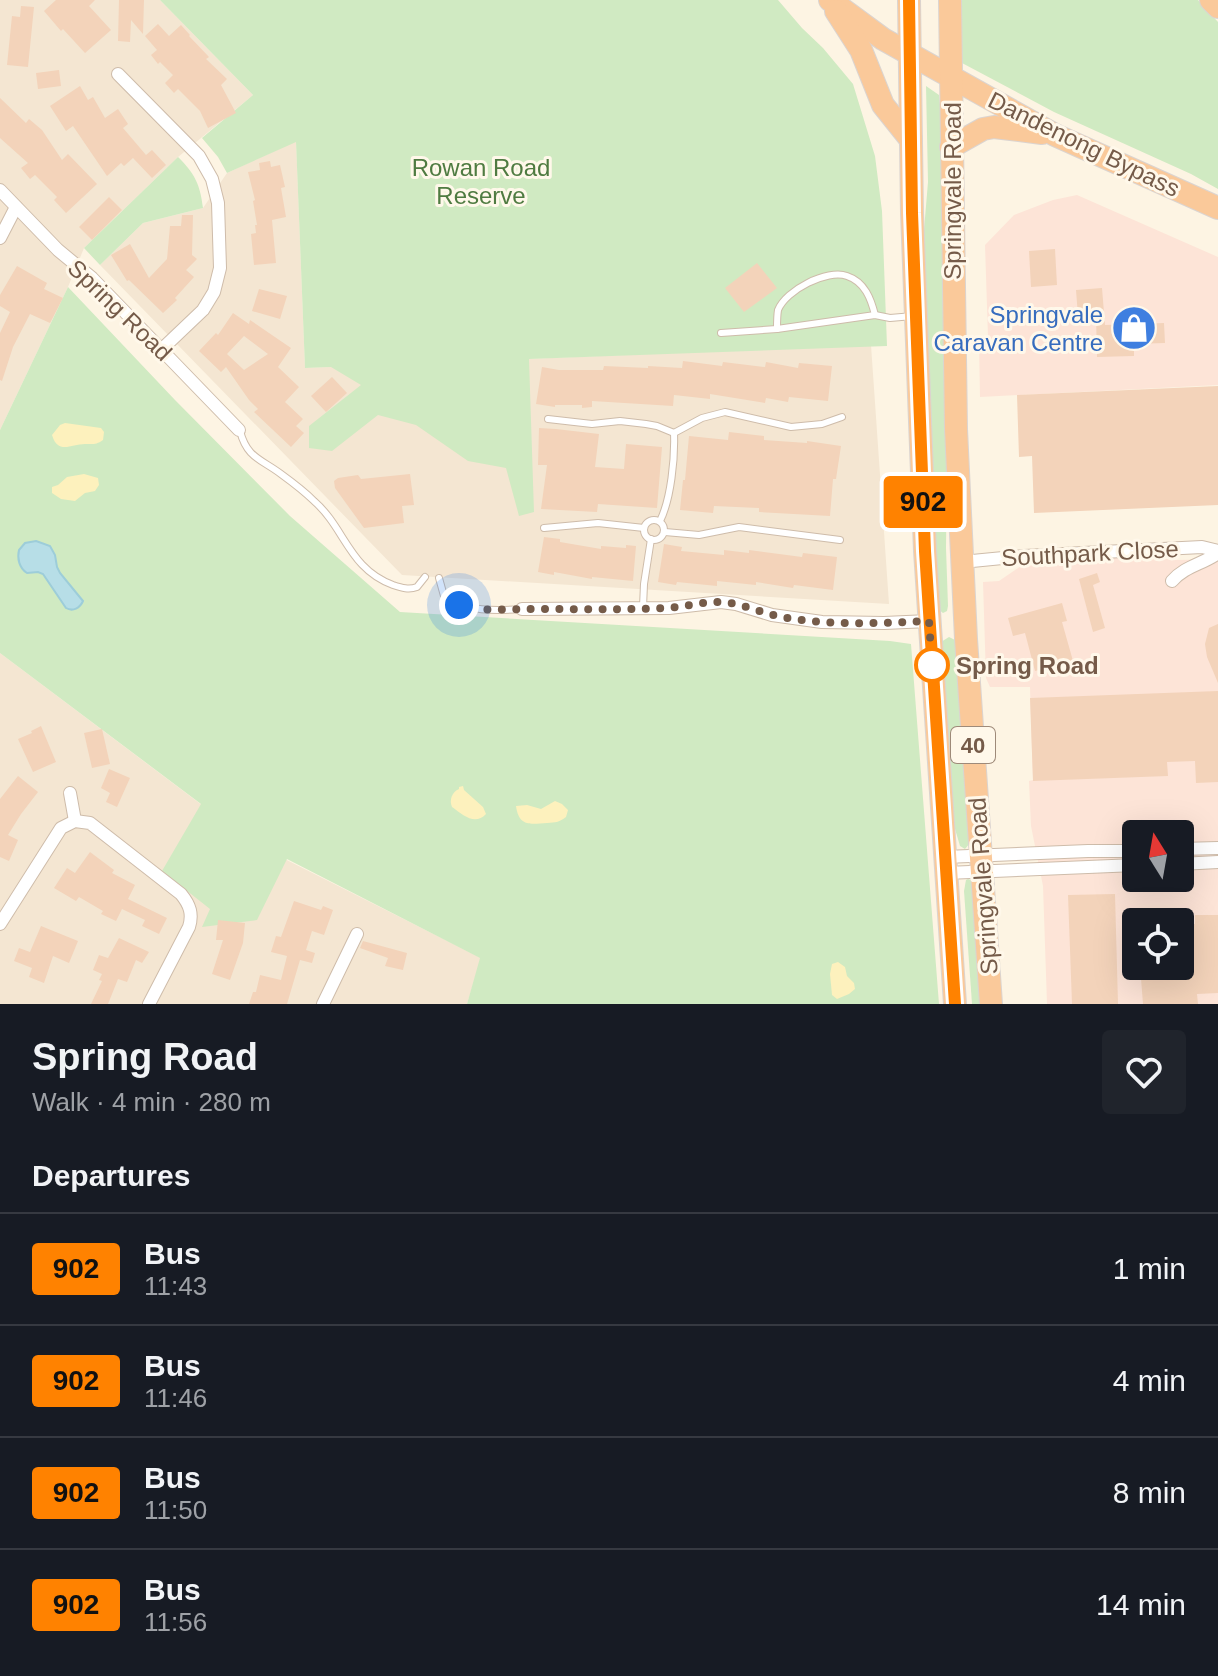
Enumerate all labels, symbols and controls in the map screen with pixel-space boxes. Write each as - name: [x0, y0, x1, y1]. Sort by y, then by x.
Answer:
- street label: Dandenong Bypass: [984, 86, 1184, 202]
- street label: Springvale Road: [939, 102, 966, 280]
- park label: Rowan Road Reserve: [412, 154, 550, 209]
- street label: Spring Road: [63, 254, 177, 366]
- place label: Springvale Caravan Centre: [934, 301, 1103, 356]
- shop icon: Springvale Caravan Centre: [1110, 304, 1158, 352]
- line badge: 902: [877, 476, 969, 528]
- text: 902: [900, 486, 946, 517]
- street label: Southpark Close: [1001, 535, 1179, 571]
- your location: [439, 585, 479, 625]
- marker: Spring Road: [915, 648, 949, 682]
- place label: Spring Road: [956, 652, 1099, 679]
- road number: 40: [951, 727, 995, 763]
- street label: Springvale Road: [963, 797, 1003, 975]
- north arrow: [1122, 820, 1194, 892]
- map controls: [1122, 820, 1194, 980]
- button: locate: [1122, 908, 1194, 980]
- button: heart: [1102, 1030, 1186, 1114]
- text: Spring Road: [32, 1036, 258, 1078]
- text: Walk · 4 min · 280 m: [32, 1087, 271, 1117]
- text: Departures: [32, 1159, 190, 1192]
- text: Bus: [144, 1237, 201, 1270]
- text: 1 min: [1113, 1252, 1186, 1285]
- text: 902: [53, 1253, 99, 1284]
- text: 11:43: [144, 1271, 207, 1301]
- text: Bus: [144, 1349, 201, 1382]
- text: 4 min: [1113, 1364, 1186, 1397]
- text: 902: [53, 1365, 99, 1396]
- text: 11:46: [144, 1383, 207, 1413]
- text: Bus: [144, 1461, 201, 1494]
- text: 8 min: [1113, 1476, 1186, 1509]
- text: 902: [53, 1477, 99, 1508]
- text: 11:50: [144, 1495, 207, 1525]
- text: Bus: [144, 1573, 201, 1606]
- text: 14 min: [1096, 1588, 1186, 1621]
- text: 902: [53, 1589, 99, 1620]
- text: 11:56: [144, 1607, 207, 1637]

